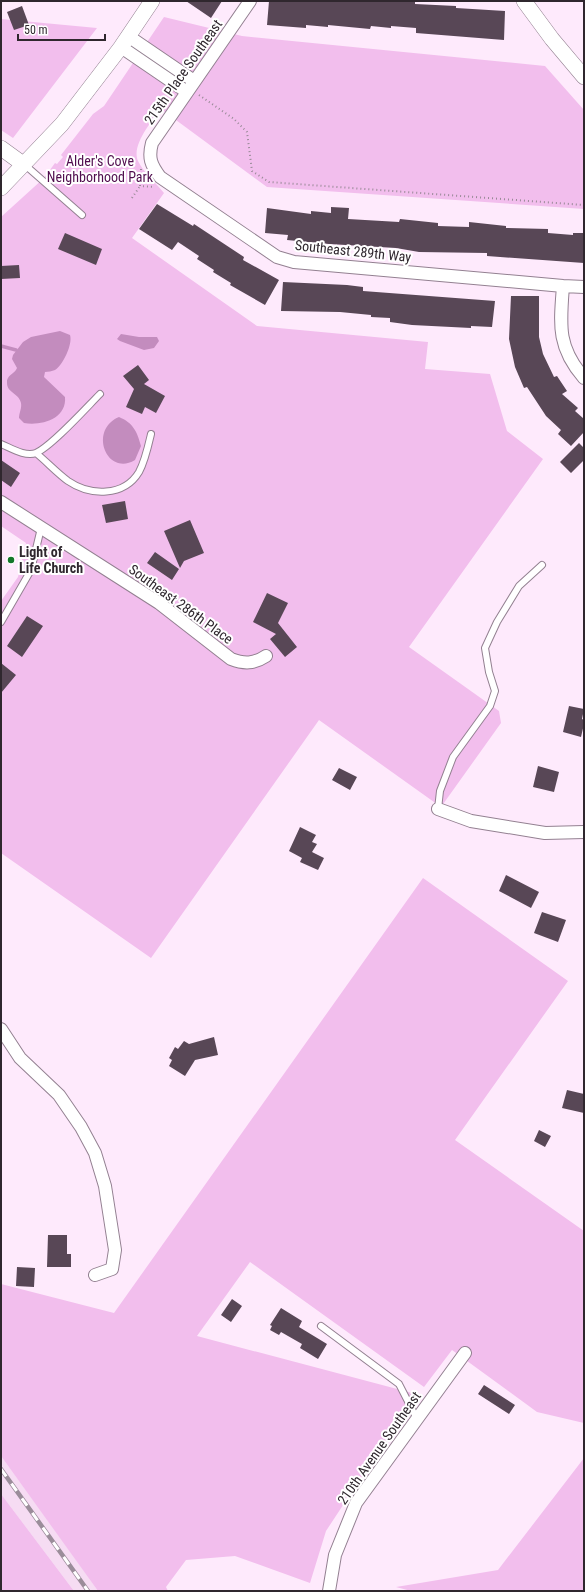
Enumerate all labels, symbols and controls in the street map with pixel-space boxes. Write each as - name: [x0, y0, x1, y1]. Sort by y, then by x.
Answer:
- scale bar: [18, 16, 105, 42]
- street label: 215th Place Southeast: [141, 16, 225, 128]
- text: 50 m: [24, 23, 48, 37]
- park label: Alder's Cove Neighborhood Park: [47, 153, 154, 185]
- street label: Southeast 289th Way: [294, 237, 412, 265]
- place label: Light of Life Church: [19, 544, 83, 576]
- marker: Light of Life Church: [6, 555, 16, 565]
- street label: Southeast 286th Place: [126, 561, 236, 647]
- street label: 210th Avenue Southeast: [334, 1388, 424, 1508]

